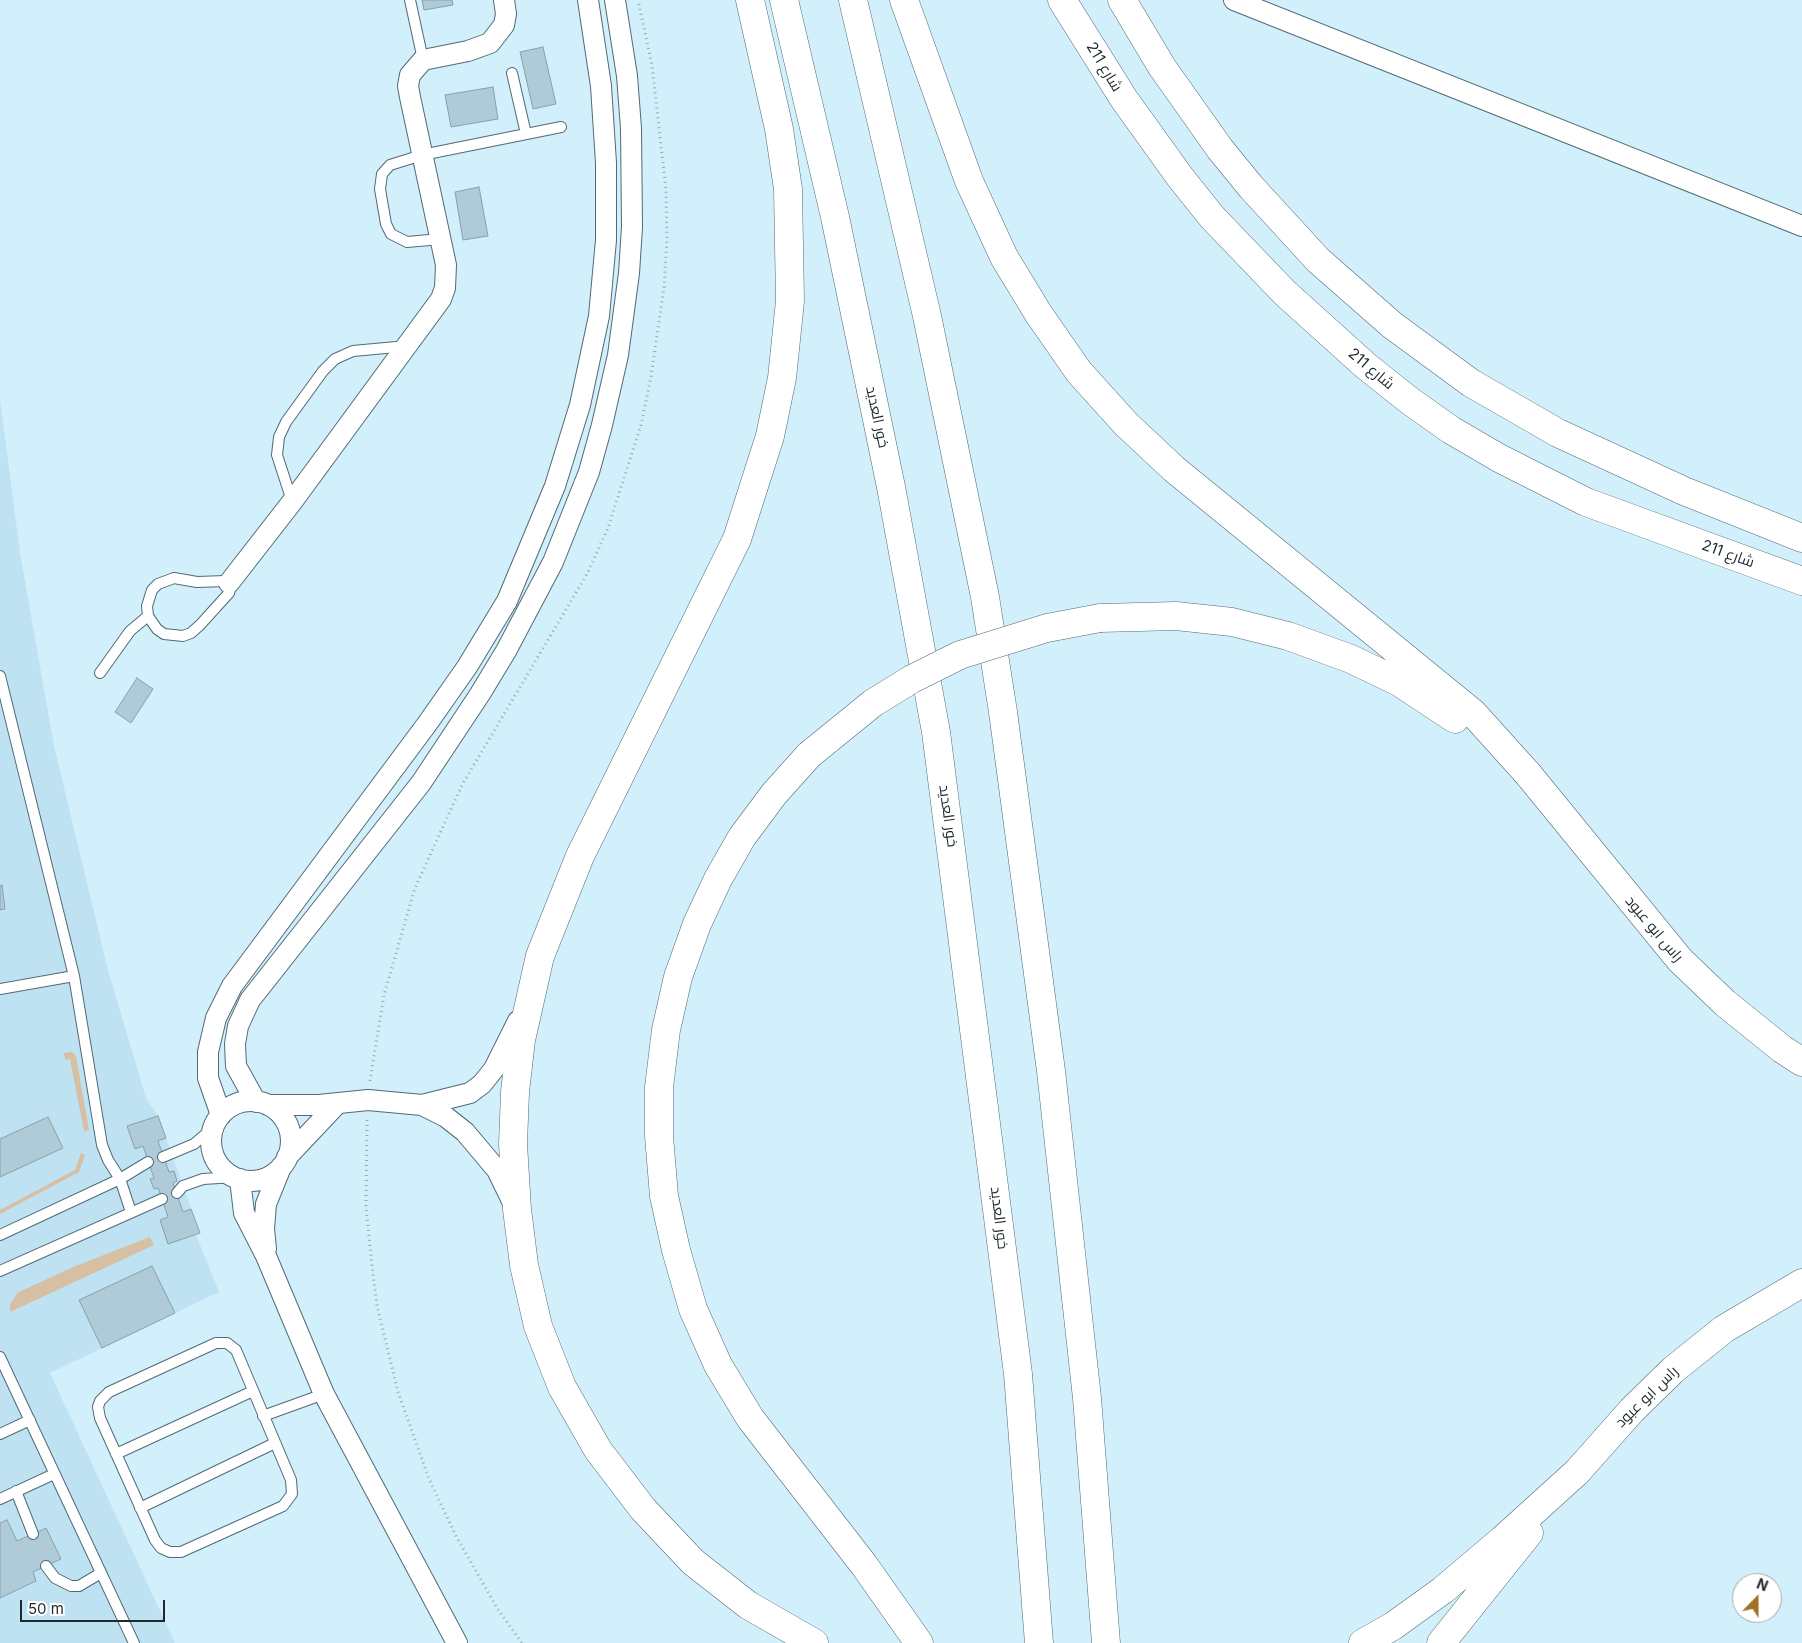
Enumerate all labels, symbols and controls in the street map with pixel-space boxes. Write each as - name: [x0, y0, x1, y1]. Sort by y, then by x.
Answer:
- street label: شارع 211: [1082, 39, 1126, 95]
- street label: شارع 211: [1344, 345, 1398, 393]
- street label: خور العديد: [862, 384, 892, 450]
- street label: شارع 211: [1699, 536, 1757, 572]
- street label: خور العديد: [935, 784, 961, 848]
- street label: راس ابو عبود: [1621, 892, 1687, 966]
- street label: خور العديد: [986, 1186, 1012, 1250]
- street label: راس ابو عبود: [1612, 1363, 1682, 1431]
- north arrow: [1732, 1573, 1782, 1623]
- text: N: [1754, 1575, 1771, 1594]
- scale bar: [22, 1590, 168, 1622]
- text: 50 m: [28, 1599, 64, 1618]

